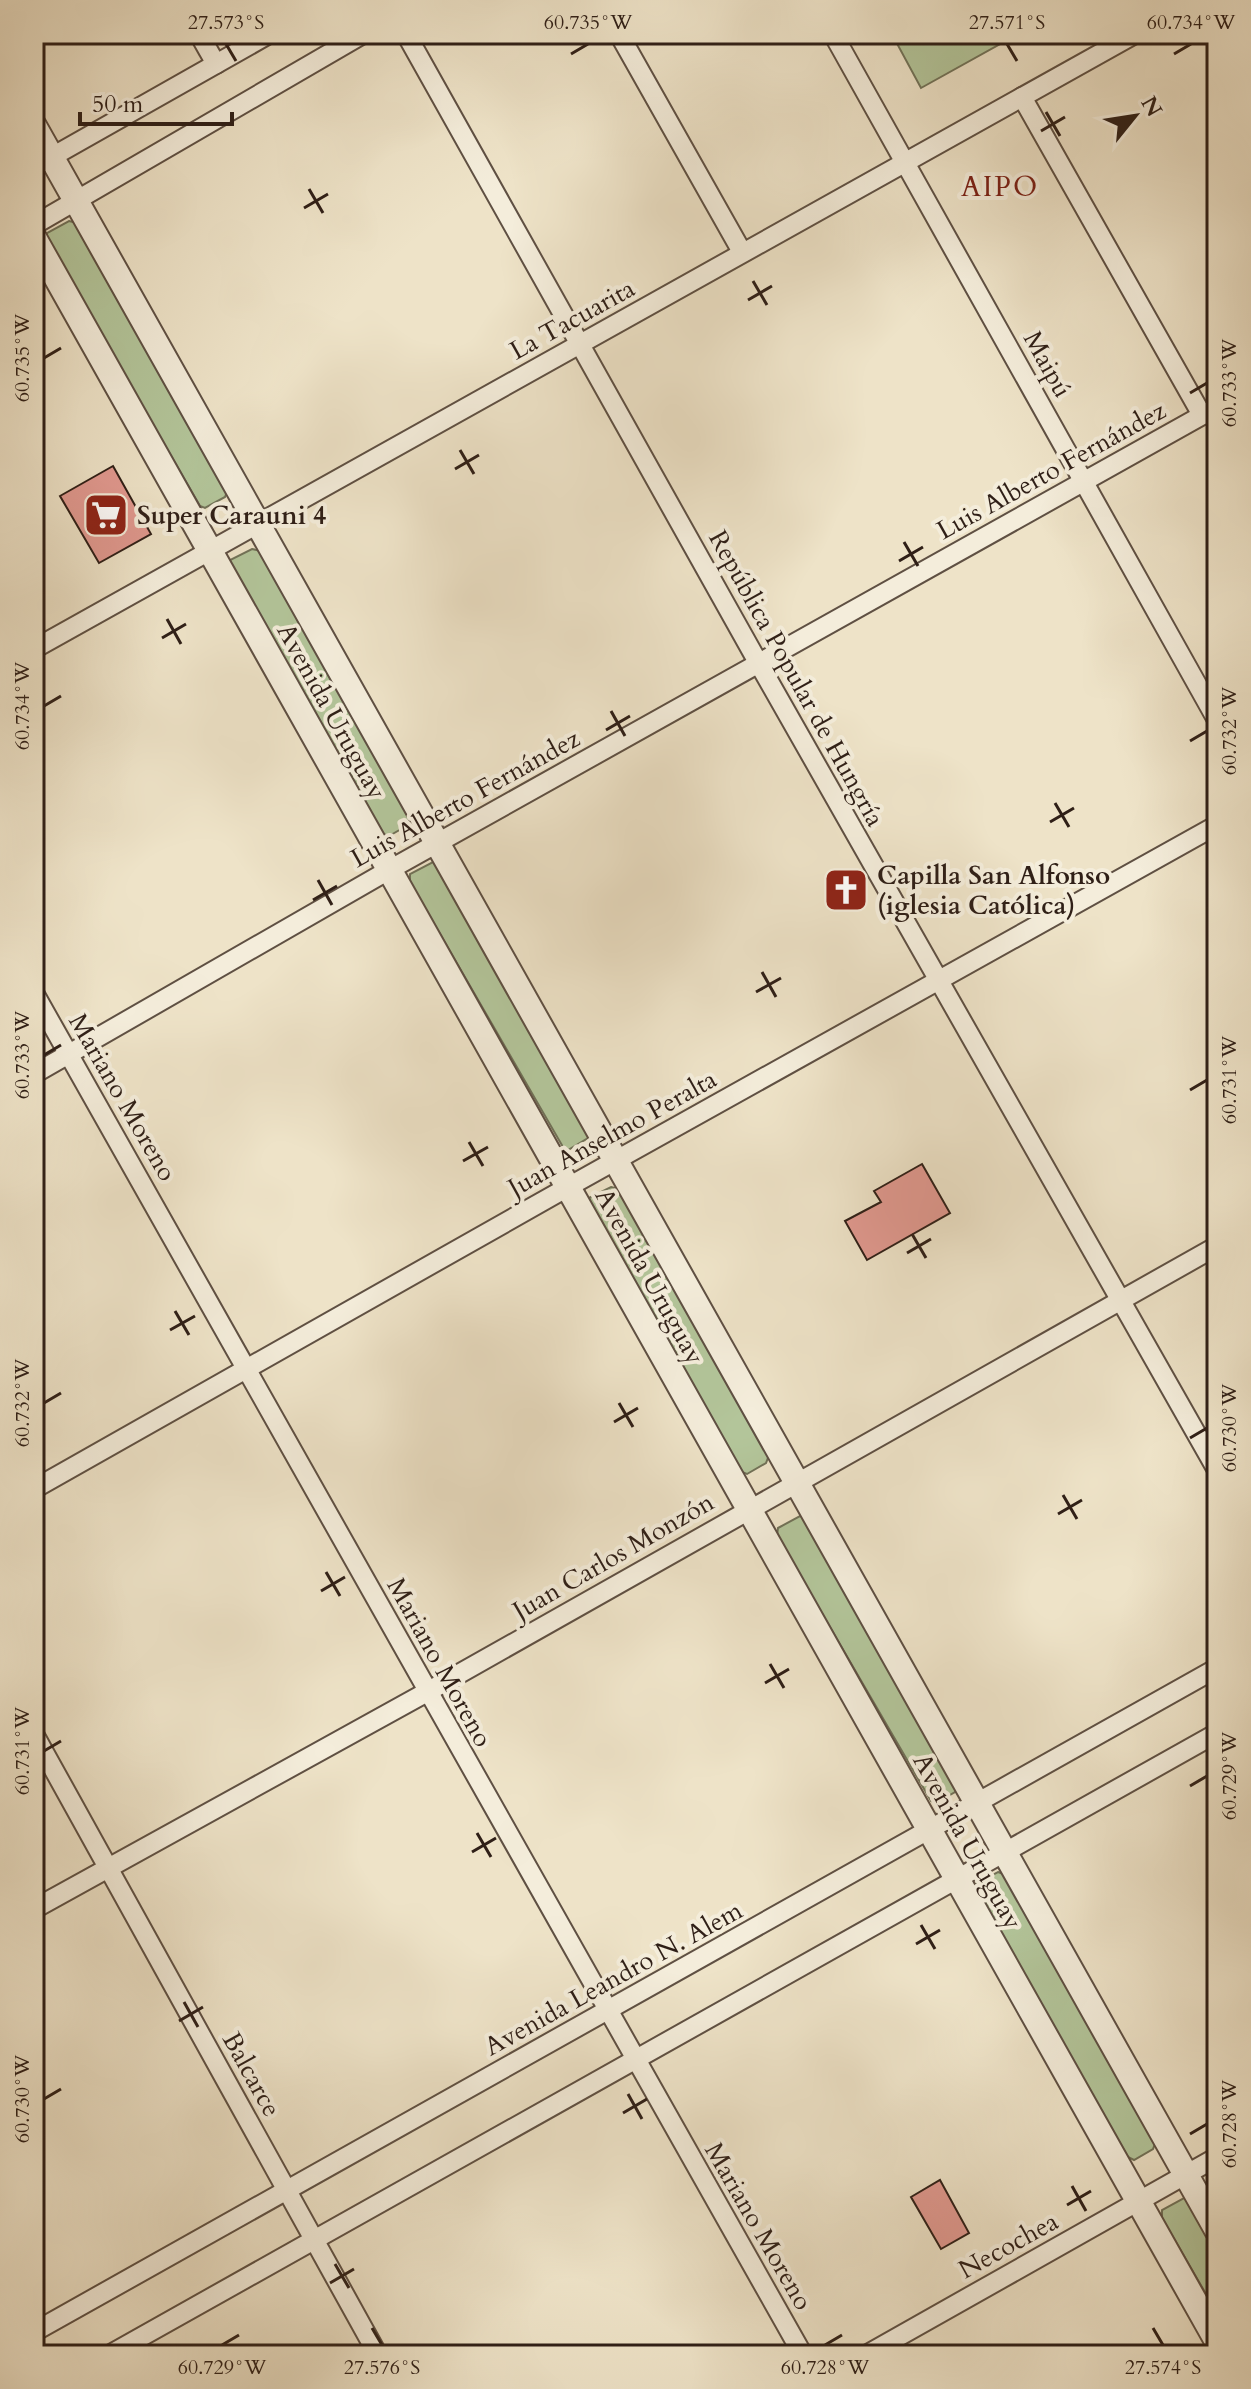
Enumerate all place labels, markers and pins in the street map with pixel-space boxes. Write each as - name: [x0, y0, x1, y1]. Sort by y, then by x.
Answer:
- supermarket icon: Super Carauni 4: [82, 491, 130, 539]
- place label: Super Carauni 4: [137, 498, 326, 533]
- place label: Capilla San Alfonso (iglesia Católica): [877, 858, 1110, 923]
- church icon: Capilla San Alfonso (iglesia Católica): [822, 866, 870, 914]

